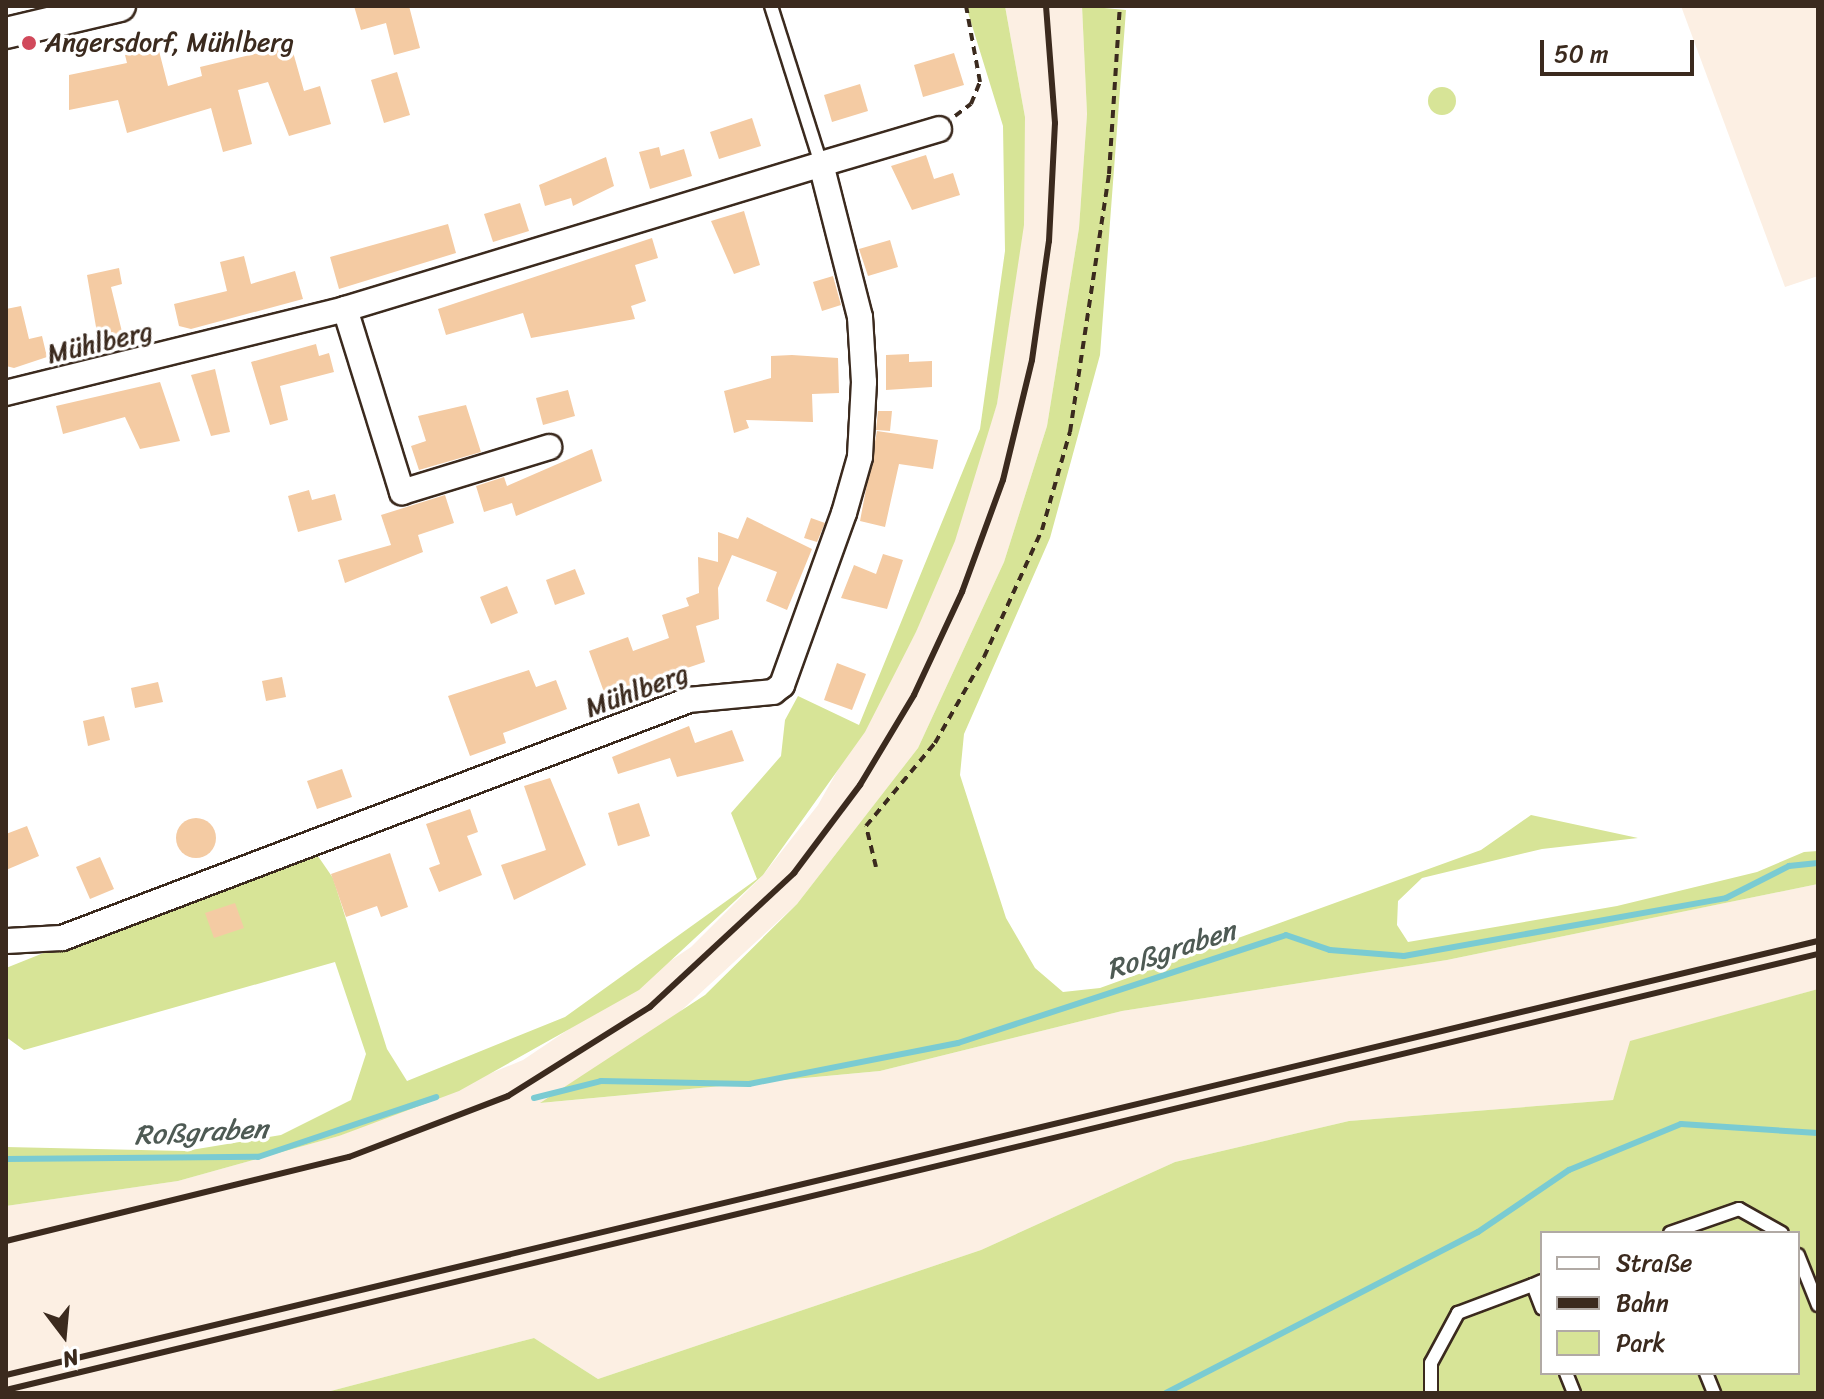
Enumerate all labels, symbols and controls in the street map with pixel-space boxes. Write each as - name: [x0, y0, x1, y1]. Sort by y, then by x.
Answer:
- scale bar: [1544, 24, 1698, 74]
- place label: Angersdorf, Mühlberg: [45, 27, 294, 59]
- text: 50 m: [1554, 33, 1609, 75]
- marker: Angersdorf, Mühlberg: [20, 34, 38, 52]
- street label: Mühlberg: [44, 316, 156, 370]
- street label: Mühlberg: [581, 658, 693, 724]
- water label: Roßgraben: [1102, 913, 1240, 987]
- water label: Roßgraben: [133, 1112, 269, 1152]
- legend: [1540, 1231, 1800, 1375]
- text: Straße: [1616, 1242, 1692, 1284]
- text: Bahn: [1616, 1282, 1669, 1324]
- north arrow: [24, 1295, 104, 1375]
- text: Park: [1616, 1322, 1665, 1364]
- text: N: [58, 1338, 83, 1379]

